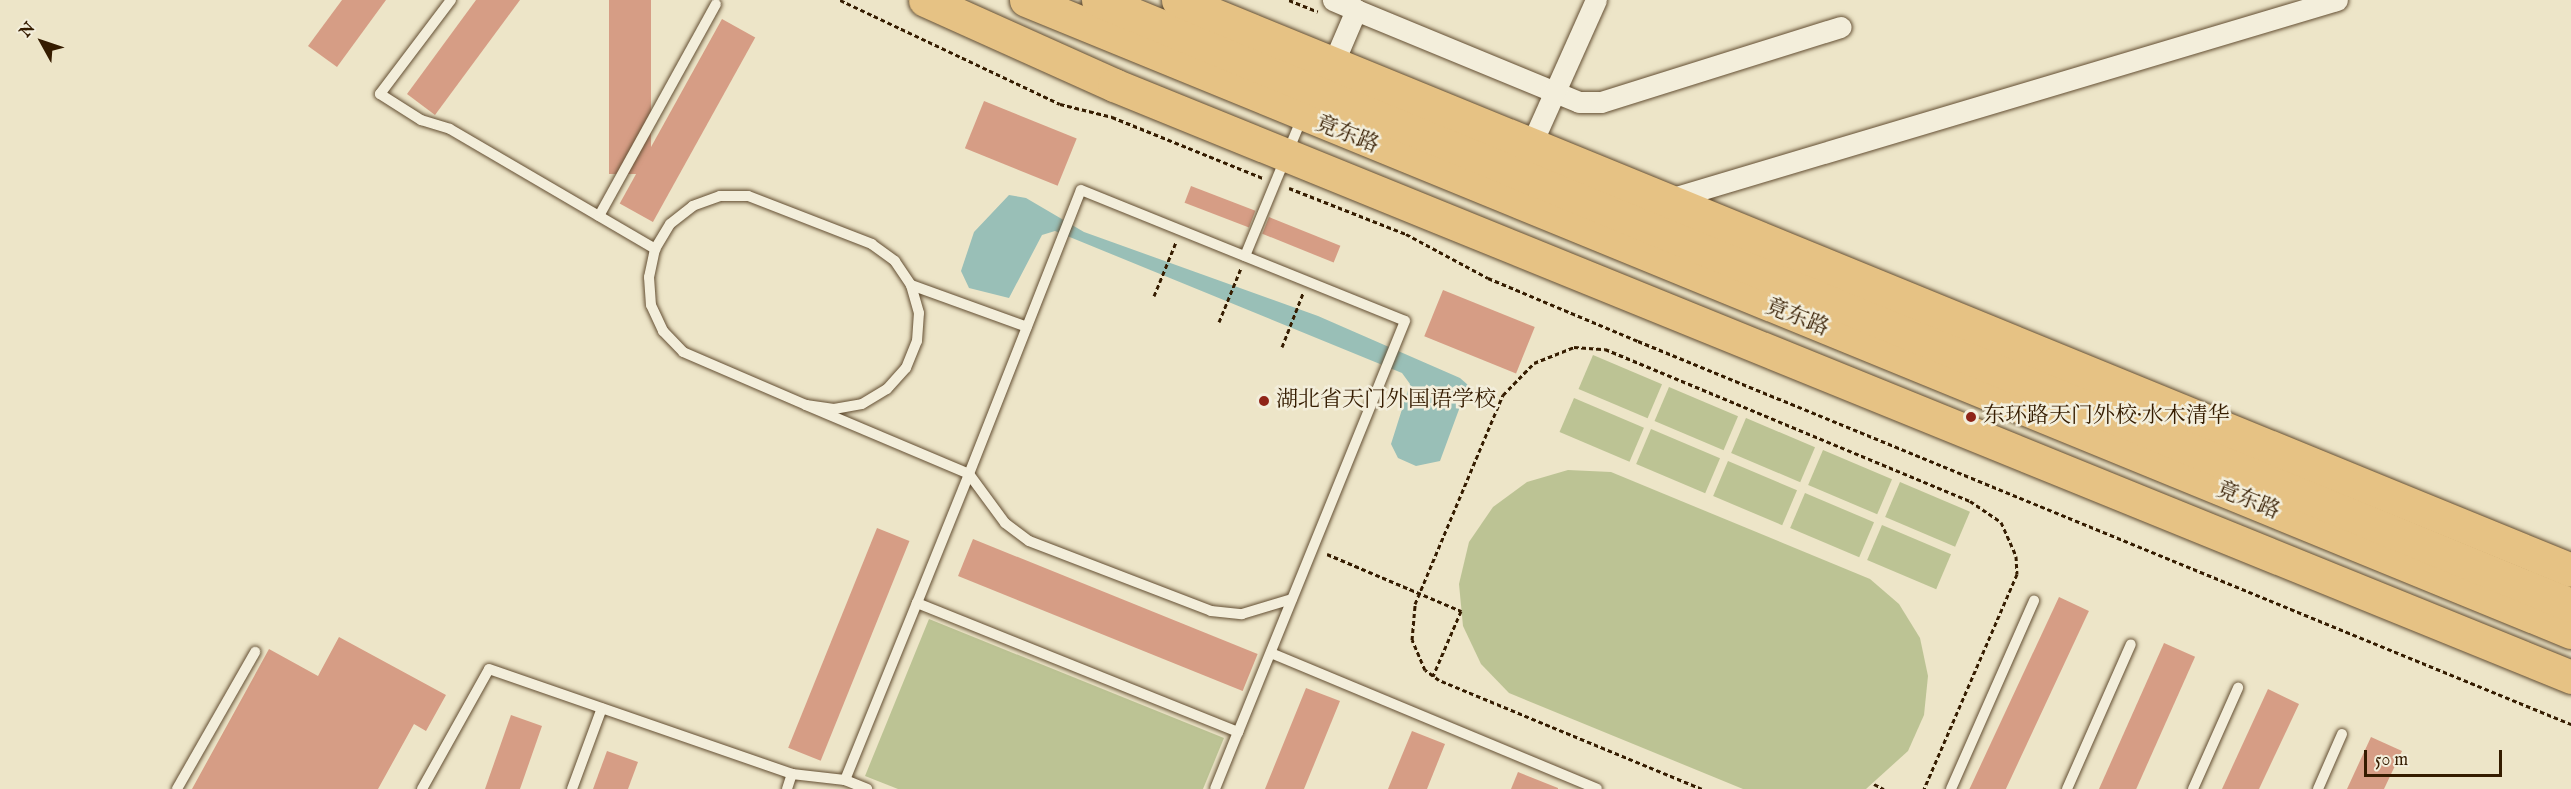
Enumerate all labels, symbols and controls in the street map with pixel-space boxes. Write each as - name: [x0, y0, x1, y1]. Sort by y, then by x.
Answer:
- north arrow: [12, 12, 72, 72]
- text: N: [16, 19, 40, 42]
- street label: 竟东路: [1311, 110, 1383, 160]
- street label: 竟东路: [1761, 293, 1833, 343]
- place label: 湖北省天门外国语学校: [1276, 388, 1496, 414]
- marker: 湖北省天门外国语学校: [1257, 394, 1271, 408]
- place label: 东环路天门外校·水木清华: [1983, 404, 2230, 430]
- marker: 东环路天门外校·水木清华: [1964, 410, 1978, 424]
- street label: 竟东路: [2212, 476, 2284, 526]
- scale bar: [2367, 738, 2505, 776]
- text: 50 m: [2375, 749, 2408, 772]

